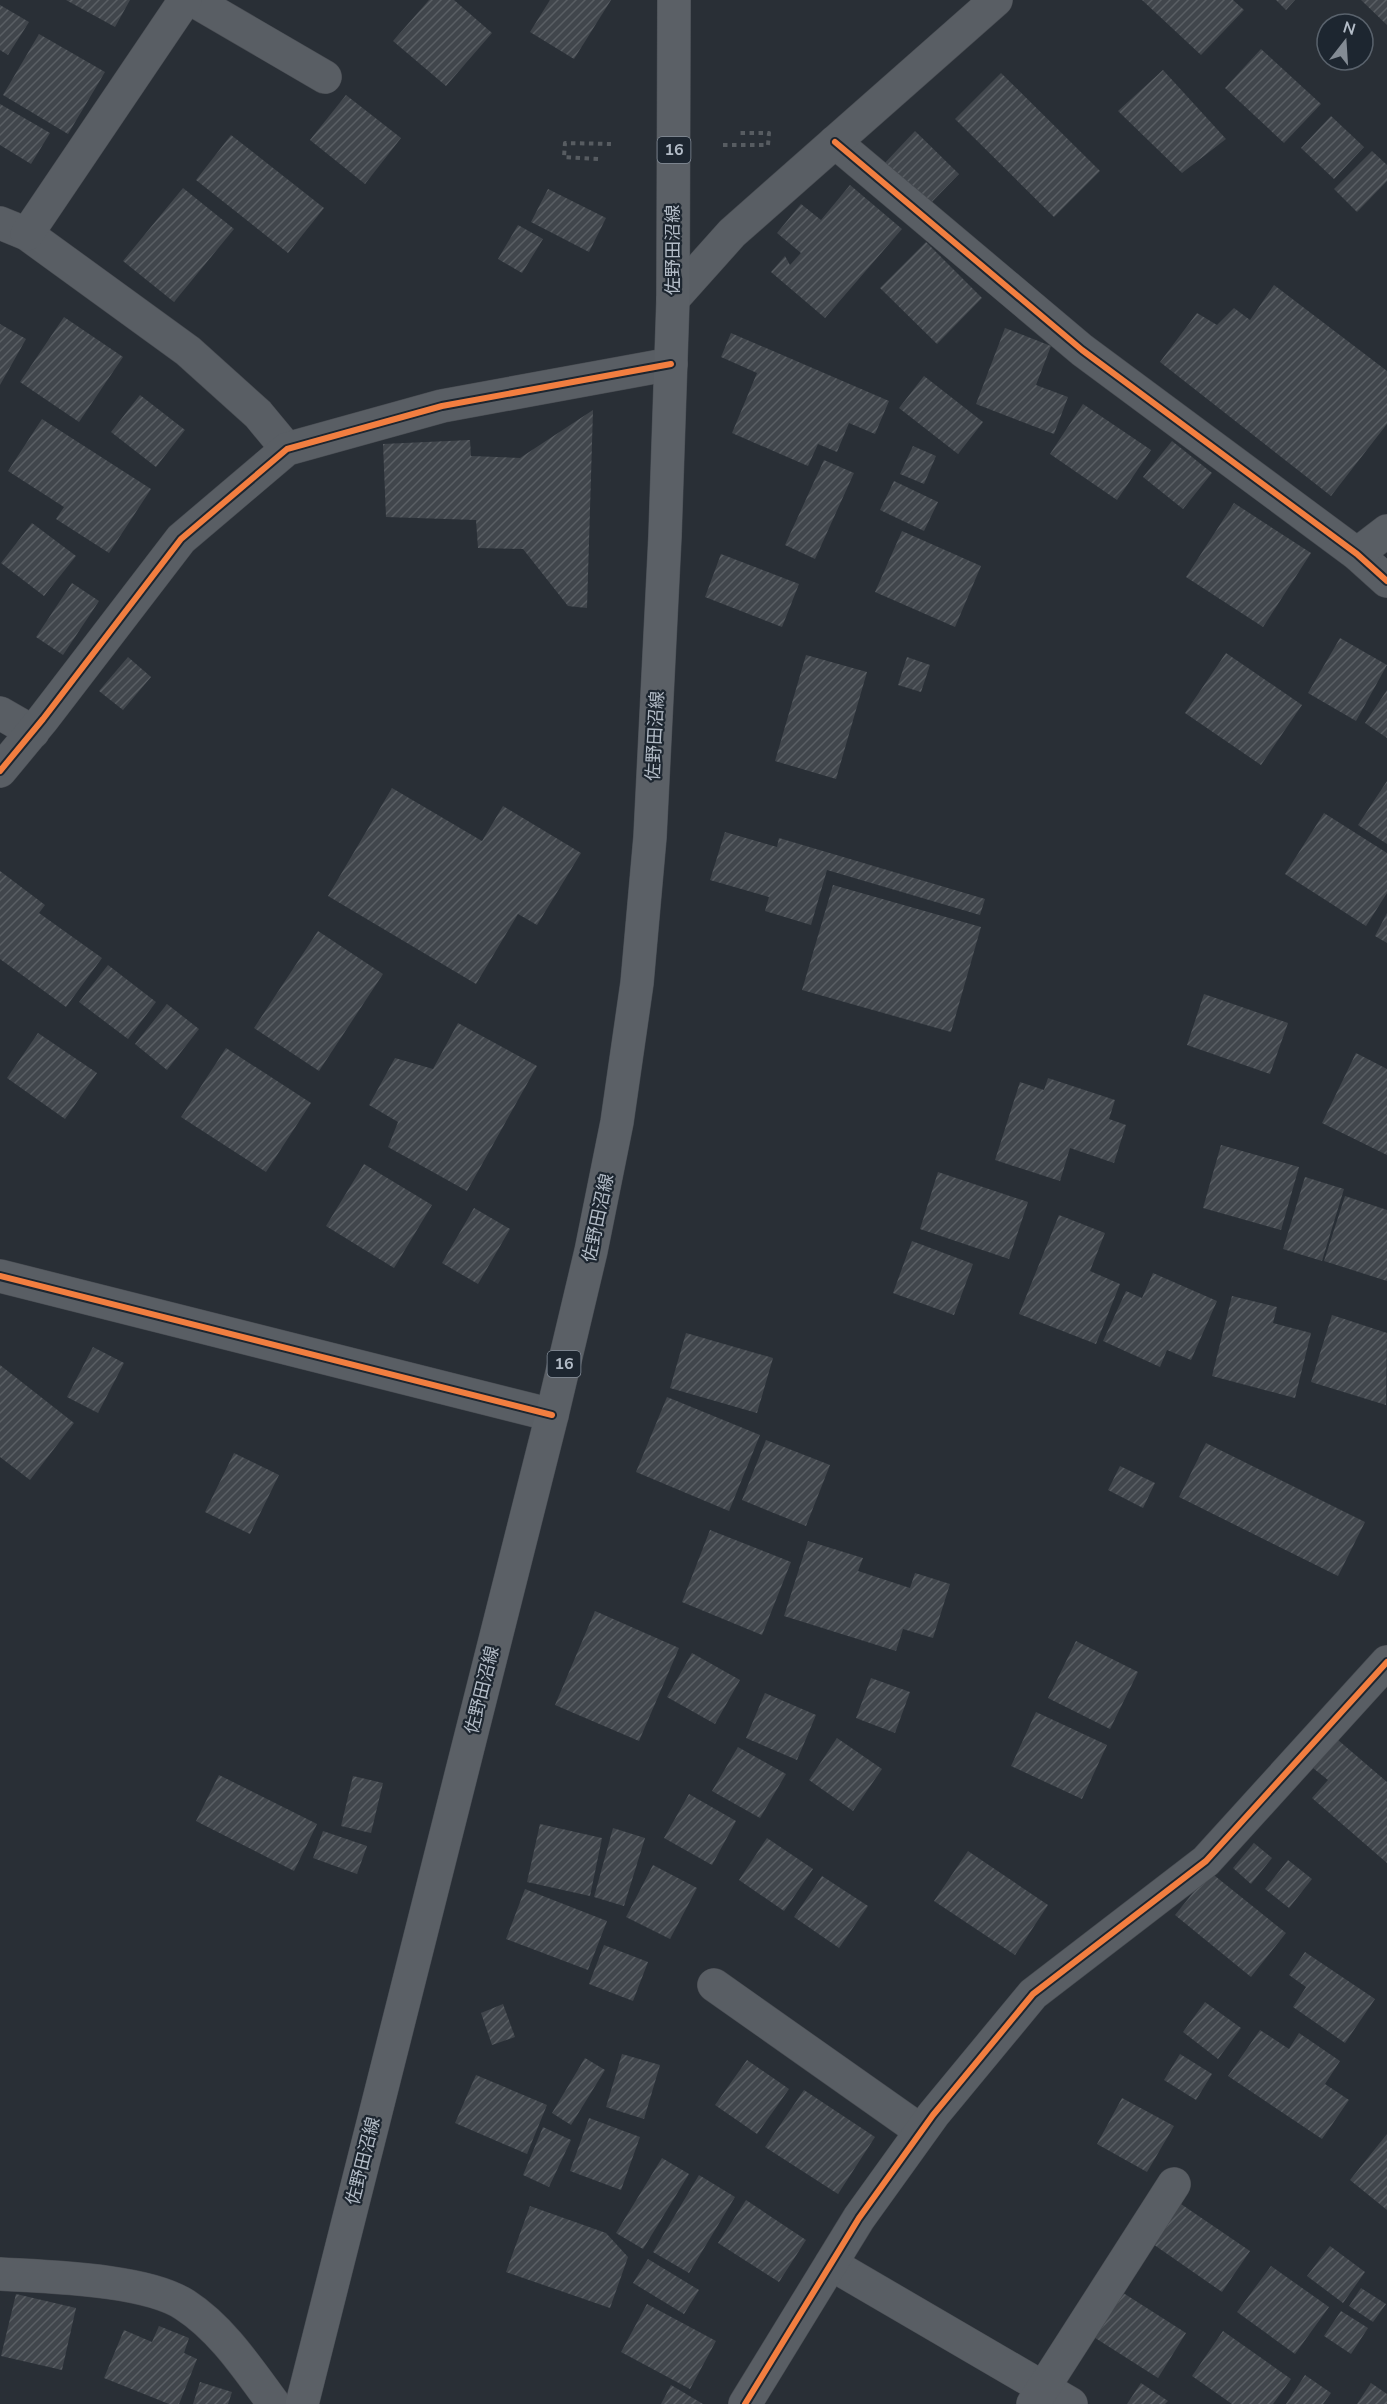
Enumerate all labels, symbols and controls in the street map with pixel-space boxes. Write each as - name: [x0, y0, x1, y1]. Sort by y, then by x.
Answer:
- north arrow: [1315, 12, 1375, 72]
- text: N: [1340, 16, 1358, 41]
- road number: 16: [658, 137, 690, 163]
- street label: 佐野田沼線: [661, 205, 685, 295]
- street label: 佐野田沼線: [641, 690, 669, 782]
- street label: 佐野田沼線: [577, 1171, 619, 1265]
- road number: 16: [548, 1351, 580, 1377]
- street label: 佐野田沼線: [459, 1643, 505, 1737]
- street label: 佐野田沼線: [340, 2114, 386, 2208]

